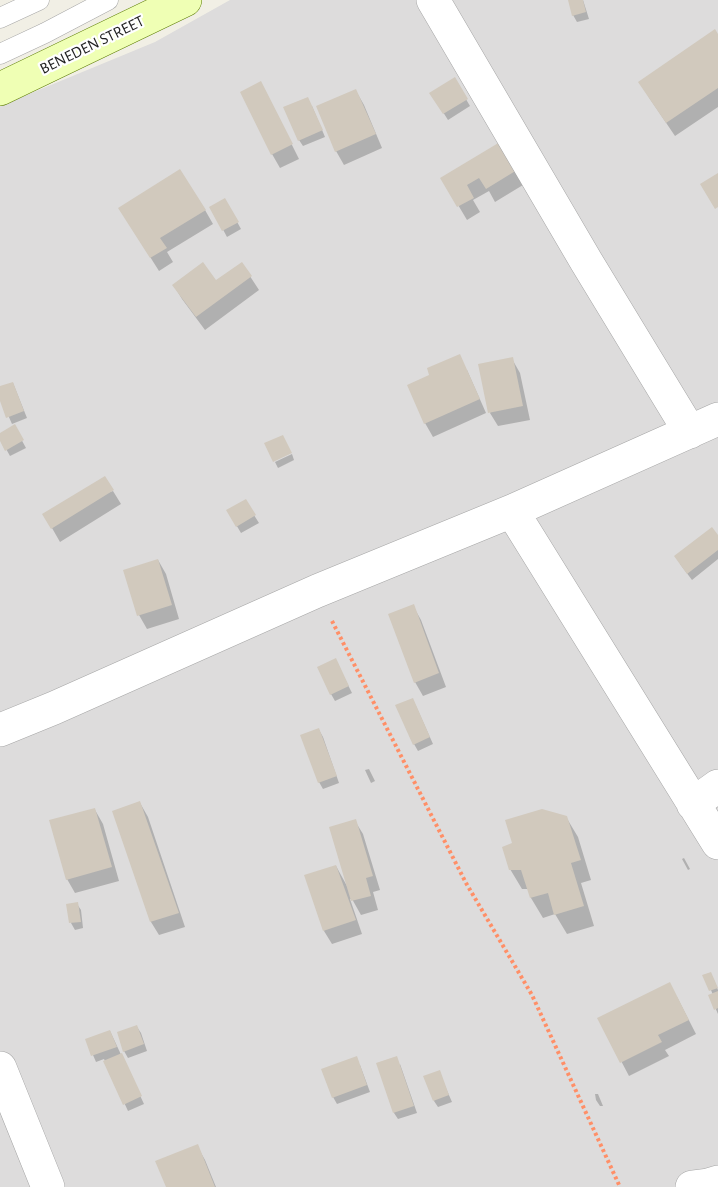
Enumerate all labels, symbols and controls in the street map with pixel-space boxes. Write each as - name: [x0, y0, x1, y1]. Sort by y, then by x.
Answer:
- street label: BENEDEN STREET: [37, 11, 147, 79]

